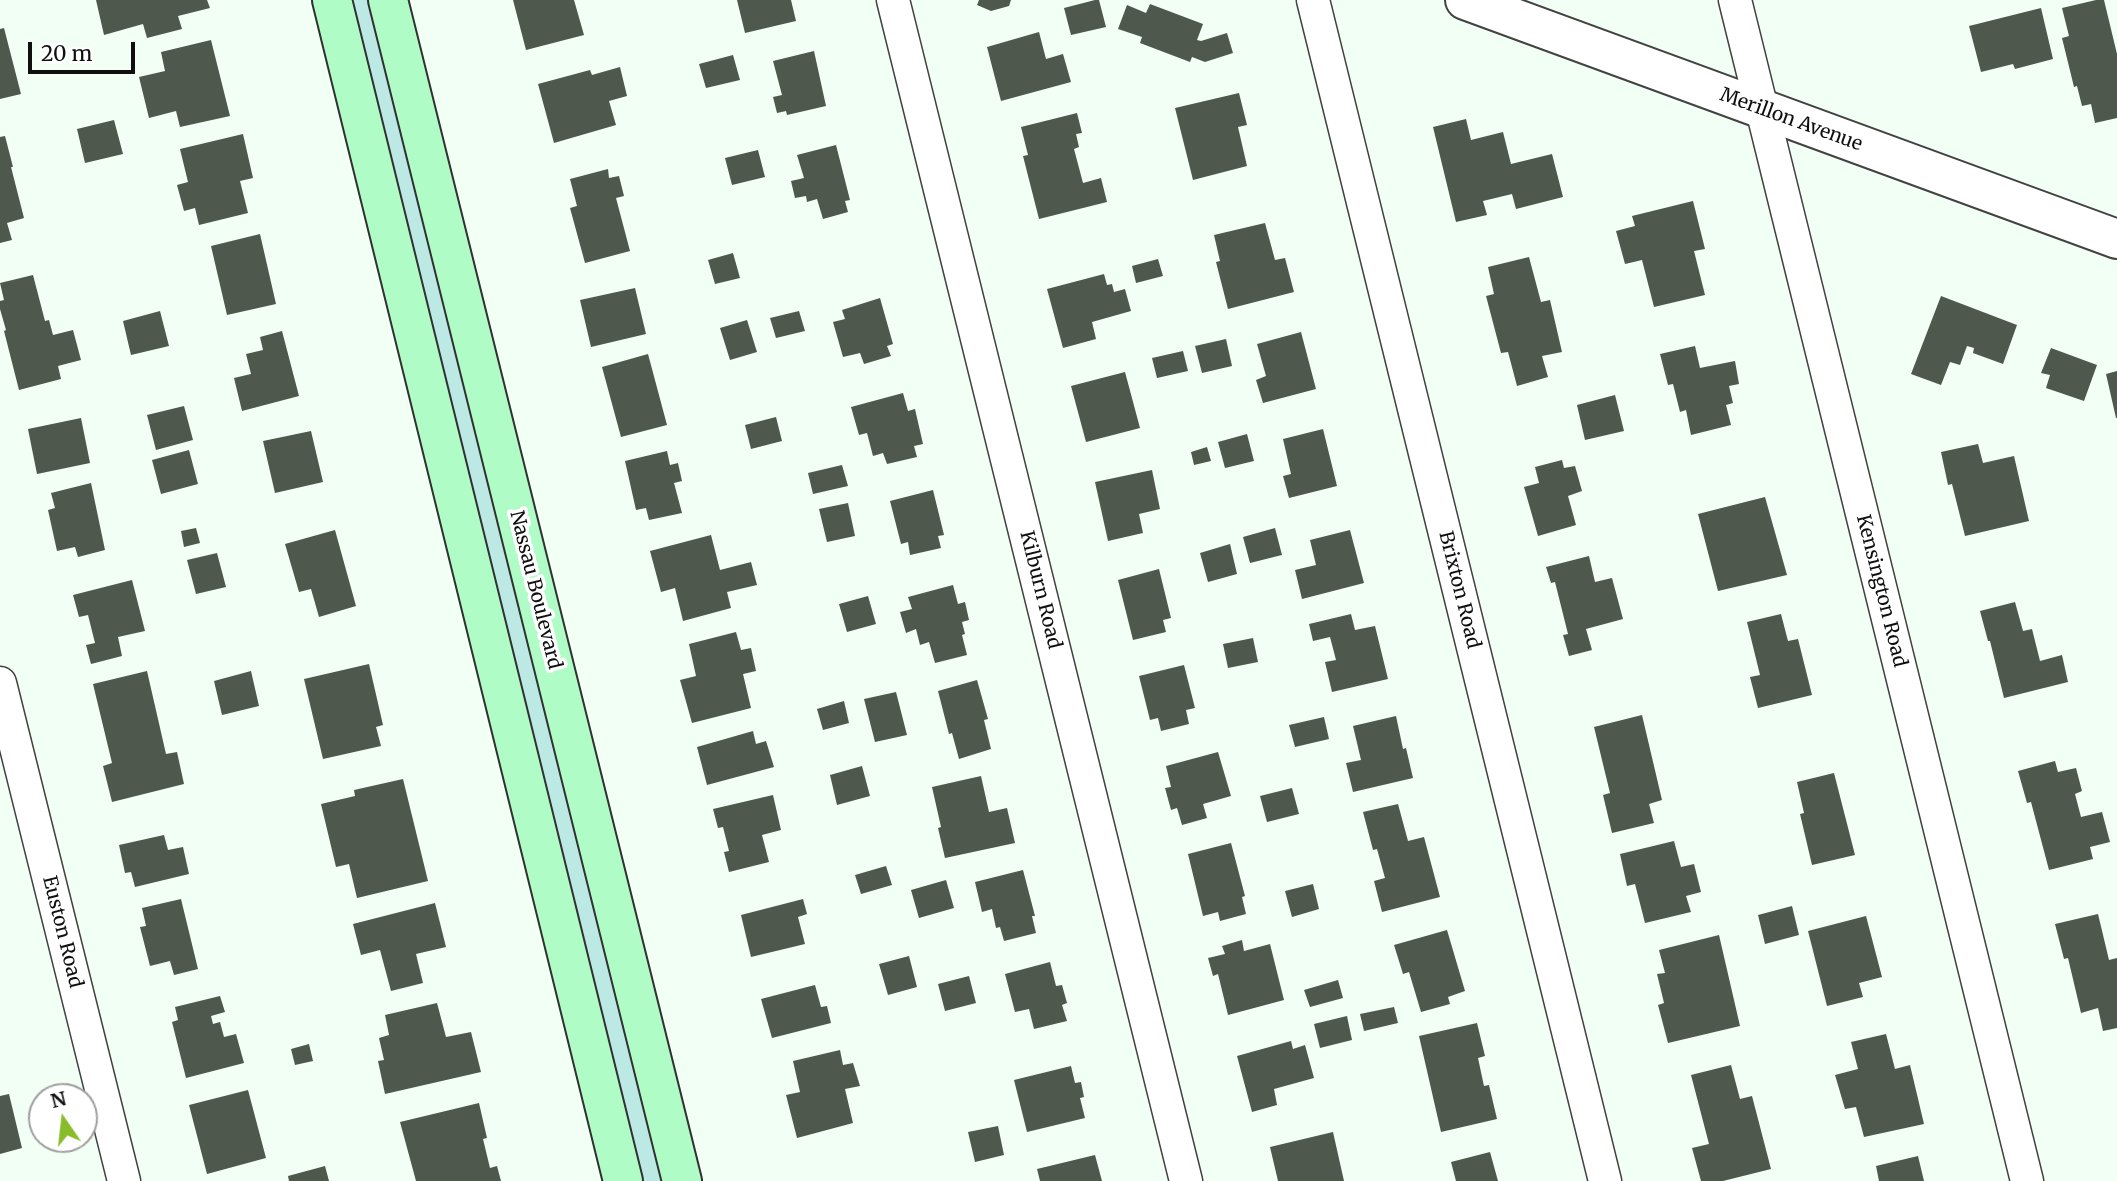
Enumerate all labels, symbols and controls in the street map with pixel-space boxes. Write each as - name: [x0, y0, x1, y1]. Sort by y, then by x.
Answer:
- scale bar: [32, 28, 138, 72]
- text: 20 m: [41, 40, 92, 67]
- street label: Merillon Avenue: [1717, 84, 1865, 156]
- street label: Nassau Boulevard: [504, 508, 566, 672]
- street label: Kensington Road: [1851, 512, 1911, 670]
- street label: Kilburn Road: [1014, 529, 1066, 651]
- street label: Brixton Road: [1433, 529, 1485, 651]
- street label: Euston Road: [37, 874, 87, 990]
- north arrow: [28, 1083, 98, 1153]
- text: N: [48, 1086, 69, 1113]

